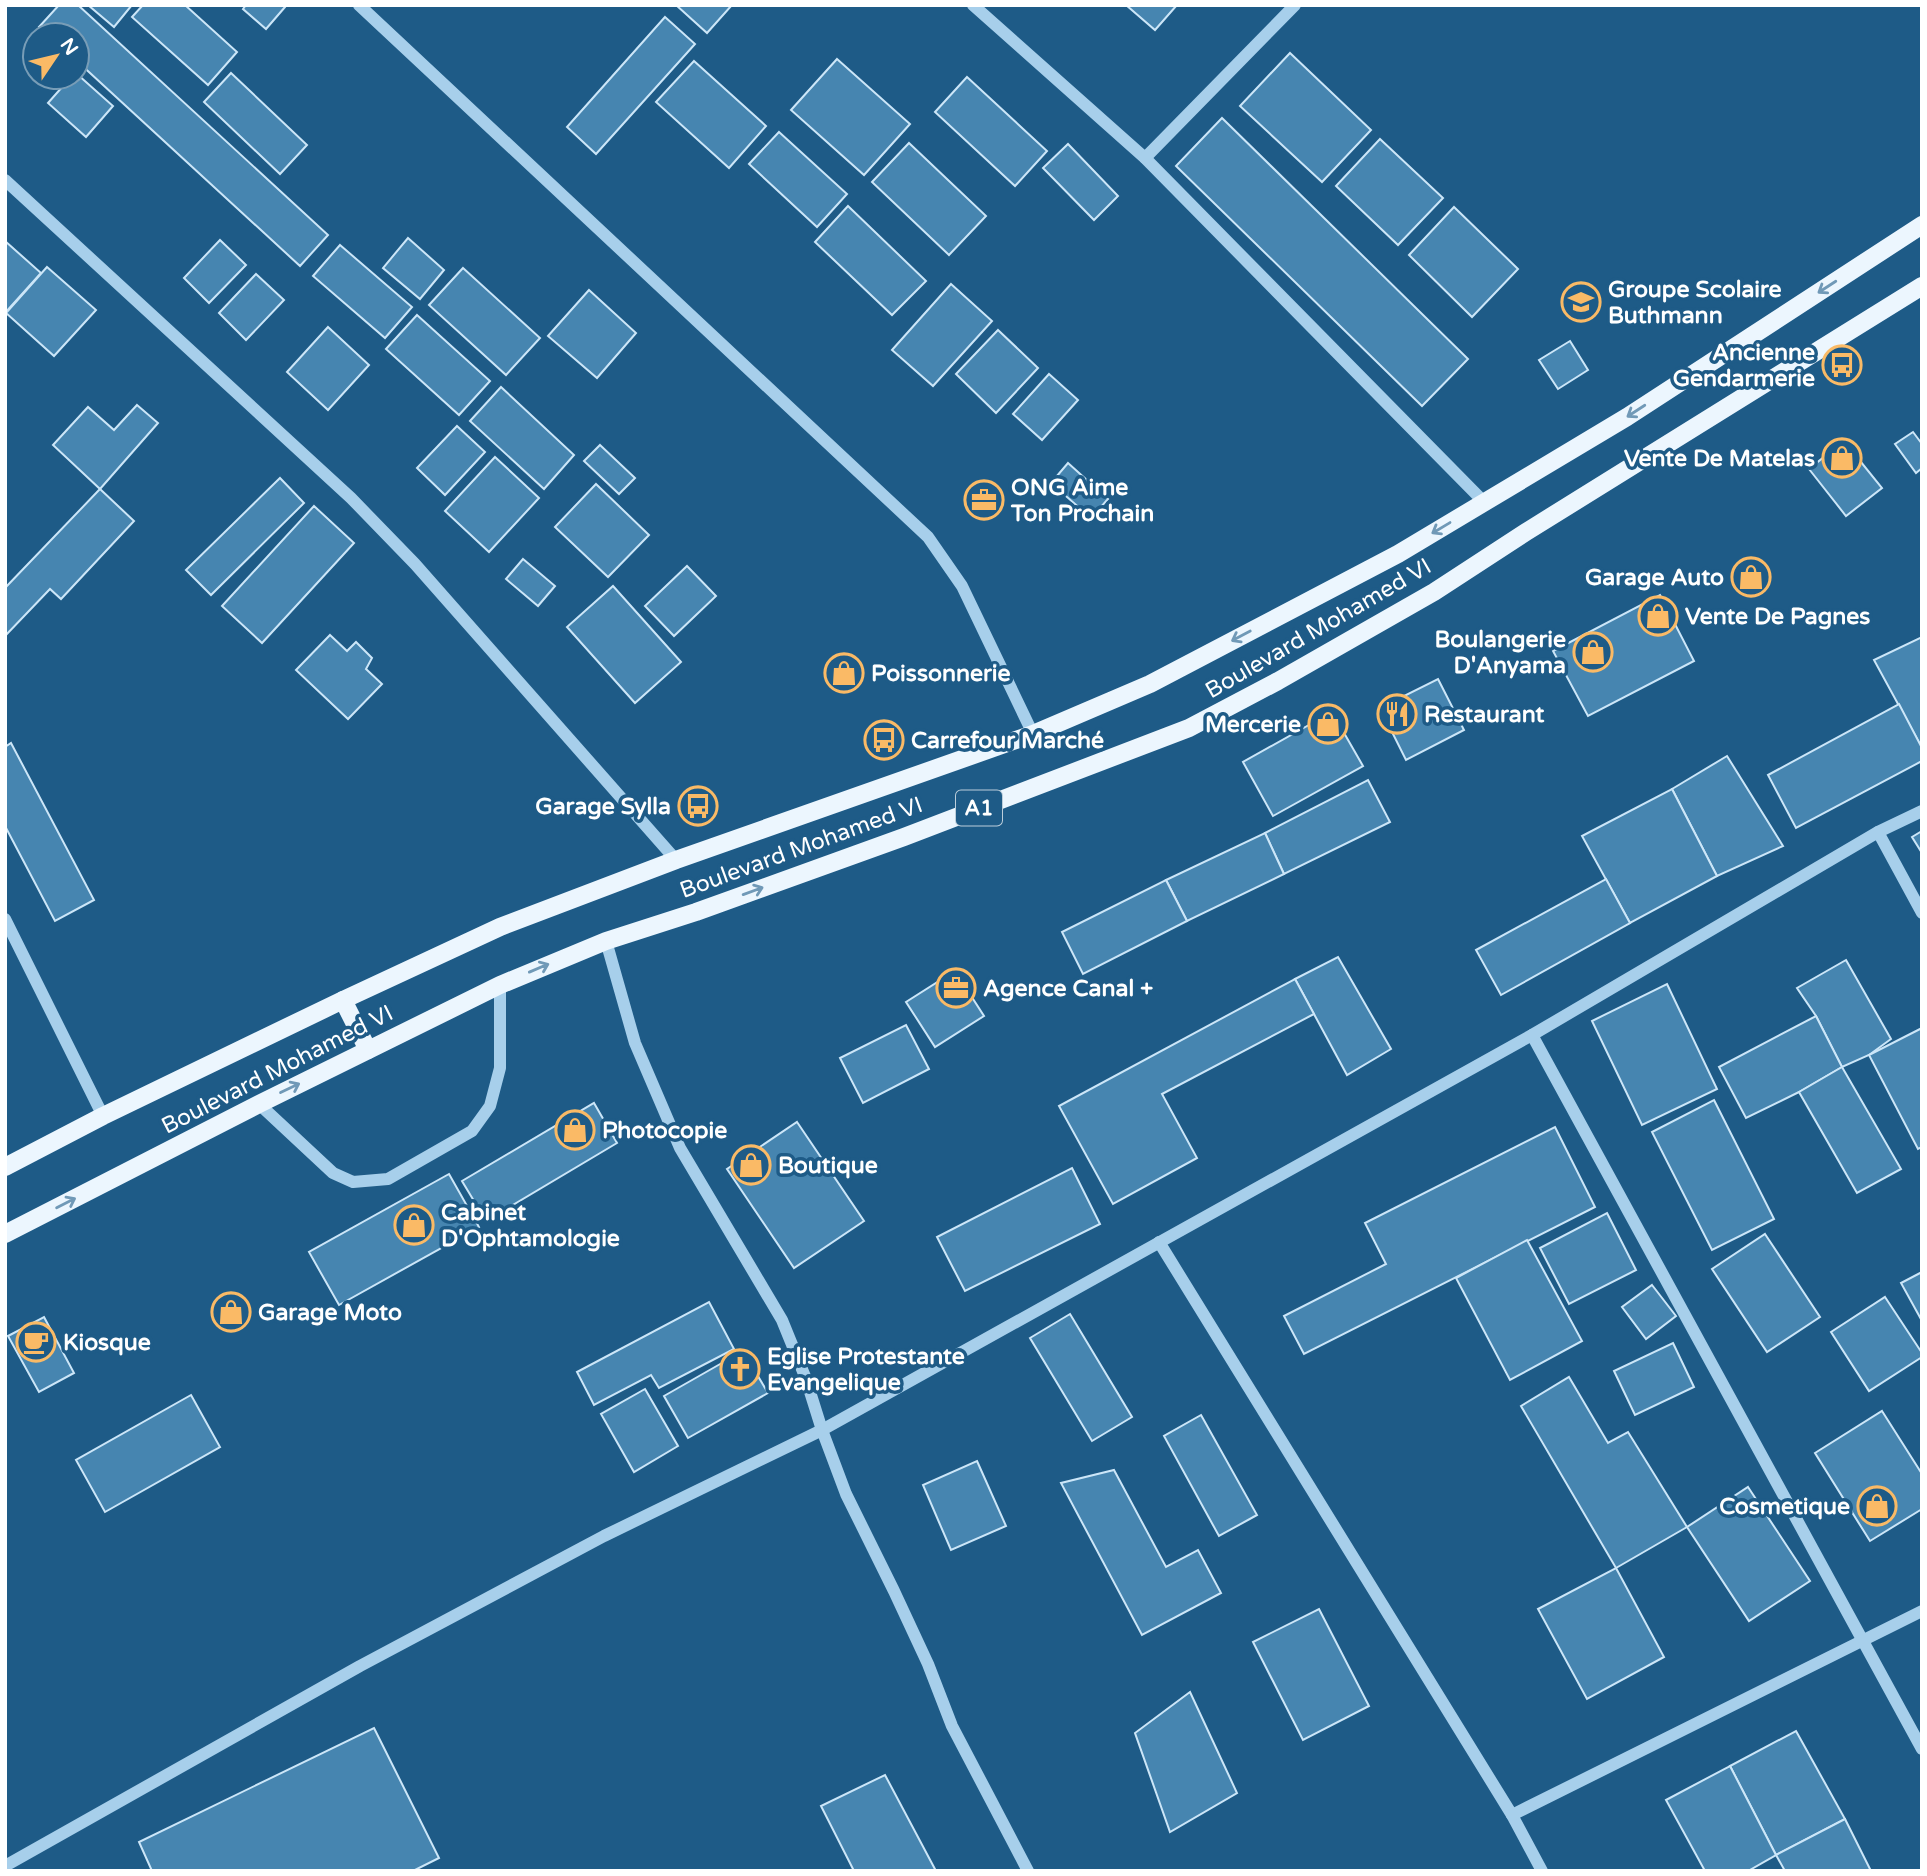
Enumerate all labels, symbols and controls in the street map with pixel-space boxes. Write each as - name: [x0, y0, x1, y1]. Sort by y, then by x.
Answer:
- north arrow: [21, 21, 91, 91]
- text: N: [56, 34, 82, 59]
- place label: Groupe Scolaire Buthmann: [1608, 276, 1782, 330]
- one-way arrow: [1818, 280, 1837, 294]
- school or university icon: Groupe Scolaire Buthmann: [1560, 281, 1602, 323]
- place label: Ancienne Gendarmerie: [1673, 339, 1815, 393]
- bus stop icon: Ancienne Gendarmerie: [1821, 344, 1863, 386]
- one-way arrow: [1627, 404, 1646, 418]
- shop icon: Vente De Matelas: [1821, 437, 1863, 479]
- place label: Vente De Matelas: [1624, 445, 1815, 473]
- place label: ONG Aime Ton Prochain: [1010, 474, 1154, 528]
- office icon: ONG Aime Ton Prochain: [963, 479, 1005, 521]
- one-way arrow: [1431, 521, 1451, 535]
- street label: Boulevard Mohamed VI: [1200, 553, 1437, 705]
- shop icon: Garage Auto: [1730, 556, 1772, 598]
- place label: Garage Auto: [1585, 564, 1724, 592]
- shop icon: Vente De Pagnes: [1637, 595, 1679, 637]
- place label: Vente De Pagnes: [1685, 603, 1870, 631]
- place label: Boulangerie D'Anyama: [1434, 626, 1566, 680]
- one-way arrow: [1231, 630, 1252, 644]
- shop icon: Boulangerie D'Anyama: [1572, 631, 1614, 673]
- shop icon: Poissonnerie: [823, 652, 865, 694]
- place label: Poissonnerie: [871, 660, 1011, 688]
- restaurant icon: Restaurant: [1376, 693, 1418, 735]
- place label: Restaurant: [1424, 701, 1544, 729]
- shop icon: Mercerie: [1307, 703, 1349, 745]
- place label: Mercerie: [1205, 711, 1301, 739]
- bus stop icon: Carrefour Marché: [863, 719, 905, 761]
- place label: Carrefour Marché: [911, 727, 1104, 755]
- bus stop icon: Garage Sylla: [677, 785, 719, 827]
- road number: A1: [956, 790, 1002, 826]
- street label: Boulevard Mohamed VI: [676, 791, 927, 905]
- place label: Garage Sylla: [535, 793, 671, 821]
- one-way arrow: [742, 884, 764, 896]
- one-way arrow: [528, 961, 550, 974]
- office icon: Agence Canal +: [935, 967, 977, 1009]
- place label: Agence Canal +: [983, 975, 1153, 1003]
- street label: Boulevard Mohamed VI: [157, 999, 398, 1141]
- one-way arrow: [279, 1081, 300, 1095]
- shop icon: Photocopie: [554, 1109, 596, 1151]
- place label: Photocopie: [602, 1117, 727, 1145]
- shop icon: Boutique: [730, 1144, 772, 1186]
- place label: Boutique: [778, 1152, 878, 1180]
- one-way arrow: [55, 1196, 76, 1210]
- place label: Cabinet D'Ophtamologie: [441, 1199, 620, 1253]
- shop icon: Cabinet D'Ophtamologie: [393, 1204, 435, 1246]
- shop icon: Garage Moto: [210, 1291, 252, 1333]
- place label: Garage Moto: [258, 1299, 402, 1327]
- cafe icon: Kiosque: [15, 1321, 57, 1363]
- place label: Kiosque: [63, 1329, 151, 1357]
- place label: Eglise Protestante Evangelique: [767, 1343, 965, 1397]
- church icon: Eglise Protestante Evangelique: [719, 1348, 761, 1390]
- shop icon: Cosmetique: [1856, 1485, 1898, 1527]
- place label: Cosmetique: [1719, 1493, 1850, 1521]

